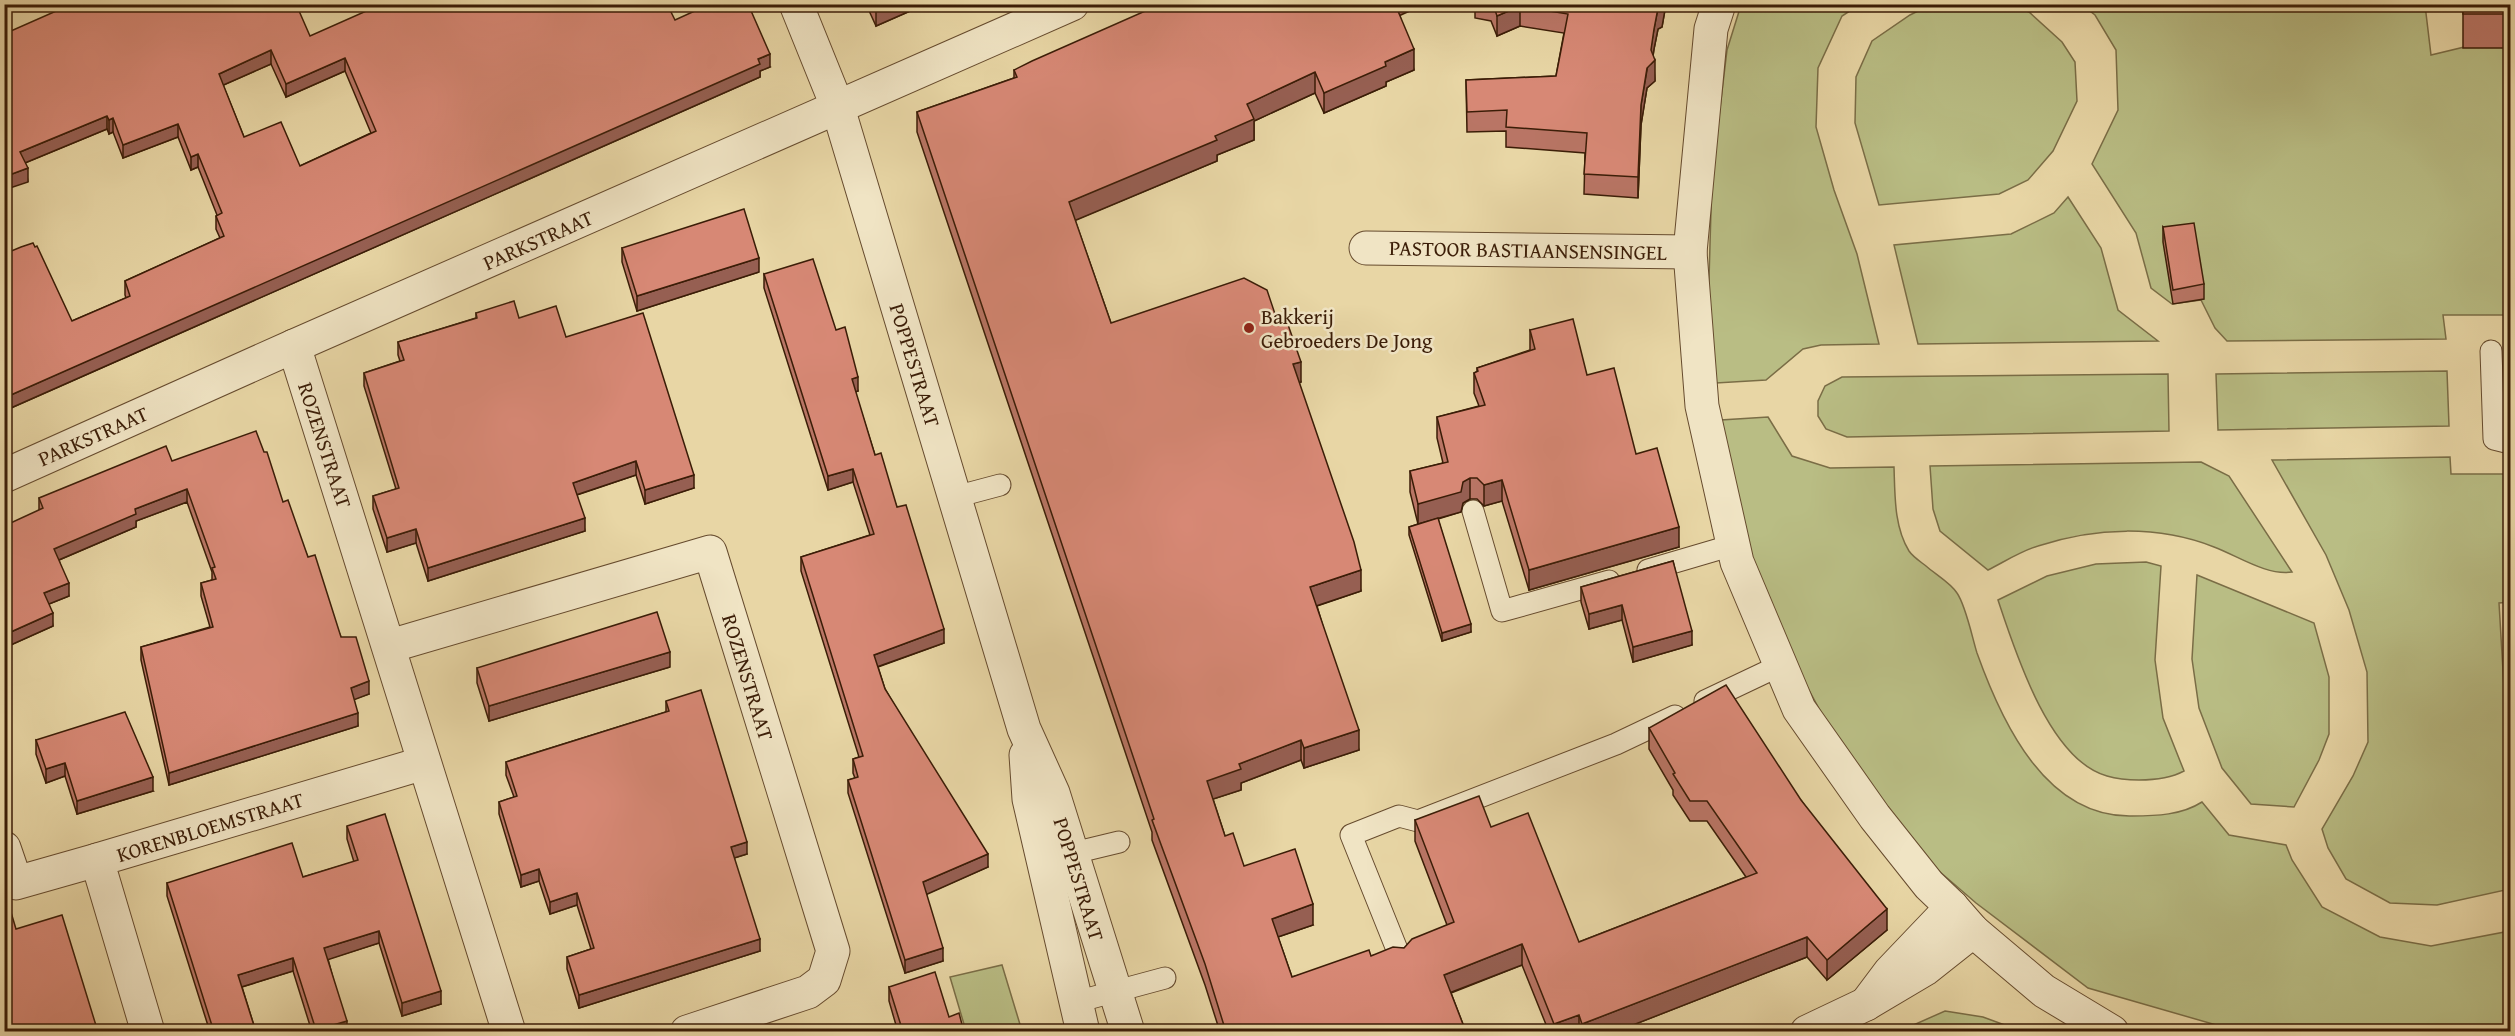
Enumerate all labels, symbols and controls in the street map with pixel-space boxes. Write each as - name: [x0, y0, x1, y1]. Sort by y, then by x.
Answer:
- street label: PARKSTRAAT: [478, 202, 598, 278]
- street label: PASTOOR BASTIAANSENSINGEL: [1389, 232, 1667, 268]
- street label: POPPESTRAAT: [882, 299, 949, 431]
- place label: Bakkerij Gebroeders De Jong: [1261, 301, 1433, 356]
- marker: Bakkerij Gebroeders De Jong: [1242, 321, 1256, 335]
- street label: ROZENSTRAAT: [290, 378, 360, 512]
- street label: PARKSTRAAT: [33, 398, 153, 474]
- street label: ROZENSTRAAT: [714, 610, 782, 744]
- street label: KORENBLOEMSTRAAT: [113, 784, 308, 870]
- street label: POPPESTRAAT: [1046, 813, 1113, 945]

